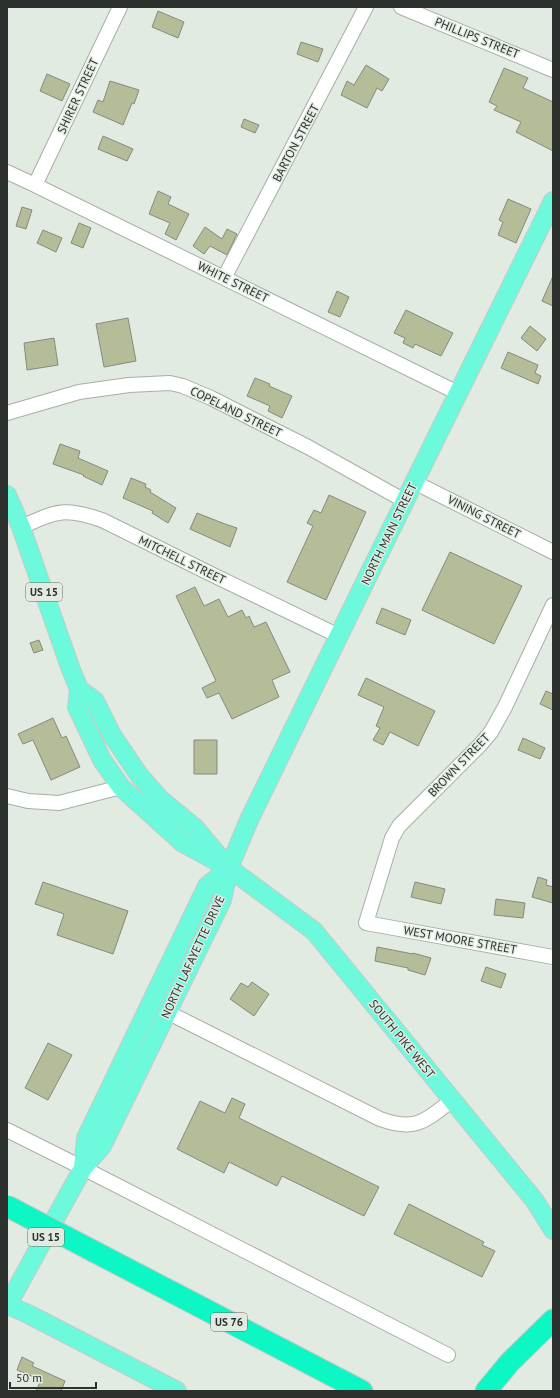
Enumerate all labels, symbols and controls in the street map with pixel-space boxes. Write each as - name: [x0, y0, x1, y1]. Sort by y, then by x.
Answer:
- street label: PHILLIPS STREET: [433, 14, 522, 61]
- street label: SHIRER STREET: [54, 55, 102, 136]
- street label: BARTON STREET: [269, 101, 322, 184]
- street label: WHITE STREET: [195, 258, 272, 305]
- street label: COPELAND STREET: [188, 383, 285, 440]
- street label: NORTH MAIN STREET: [357, 480, 420, 587]
- street label: VINING STREET: [444, 491, 524, 542]
- street label: MITCHELL STREET: [136, 532, 229, 587]
- road number: US 15: [26, 583, 62, 601]
- street label: BROWN STREET: [425, 730, 493, 800]
- street label: NORTH LAFAYETTE DRIVE: [157, 893, 228, 1021]
- street label: WEST MOORE STREET: [402, 922, 518, 957]
- street label: SOUTH PIKE WEST: [366, 996, 439, 1081]
- road number: US 15: [28, 1228, 64, 1246]
- road number: US 76: [211, 1313, 247, 1331]
- scale bar: [10, 1364, 96, 1390]
- text: 50 m: [16, 1370, 42, 1385]

